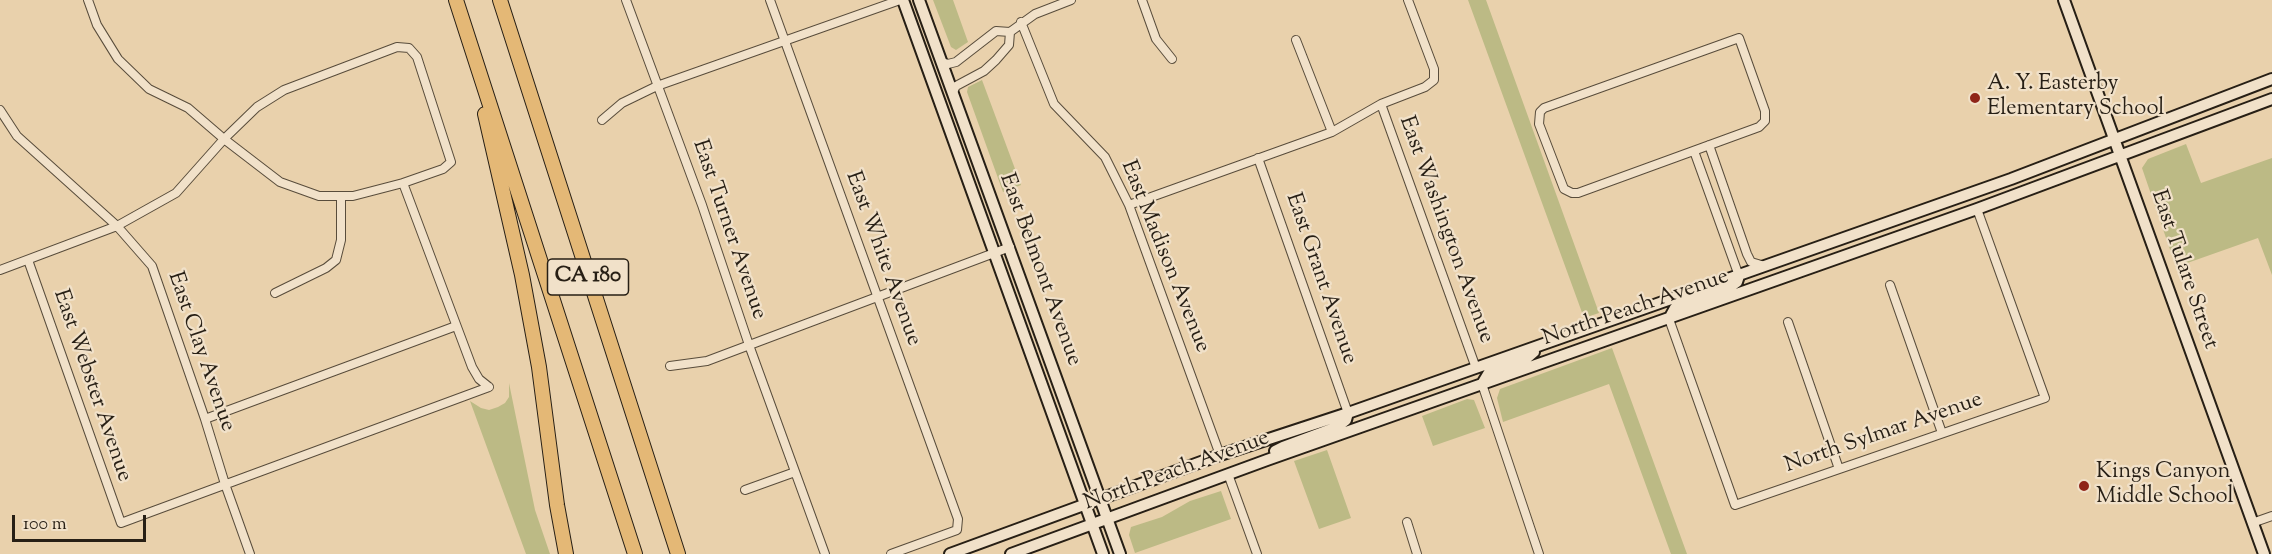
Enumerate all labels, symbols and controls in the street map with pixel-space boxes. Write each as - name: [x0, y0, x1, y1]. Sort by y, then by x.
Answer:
- place label: A. Y. Easterby Elementary School: [1987, 72, 2164, 124]
- marker: A. Y. Easterby Elementary School: [1968, 91, 1982, 105]
- street label: East Washington Avenue: [1392, 113, 1498, 347]
- street label: East Turner Avenue: [685, 137, 771, 323]
- street label: East Madison Avenue: [1113, 157, 1215, 357]
- street label: East White Avenue: [838, 168, 926, 350]
- street label: East Belmont Avenue: [992, 170, 1086, 370]
- street label: East Tulare Street: [2143, 187, 2223, 353]
- street label: East Grant Avenue: [1278, 190, 1362, 368]
- road number: CA 180: [548, 259, 628, 295]
- street label: North Peach Avenue: [1539, 265, 1733, 353]
- street label: East Clay Avenue: [160, 269, 240, 435]
- street label: East Webster Avenue: [46, 286, 136, 486]
- street label: North Sylmar Avenue: [1782, 388, 1986, 480]
- street label: North Peach Avenue: [1081, 426, 1273, 518]
- place label: Kings Canyon Middle School: [2096, 460, 2234, 512]
- marker: Kings Canyon Middle School: [2077, 479, 2091, 493]
- scale bar: [15, 503, 148, 541]
- text: 100 m: [23, 512, 67, 538]

